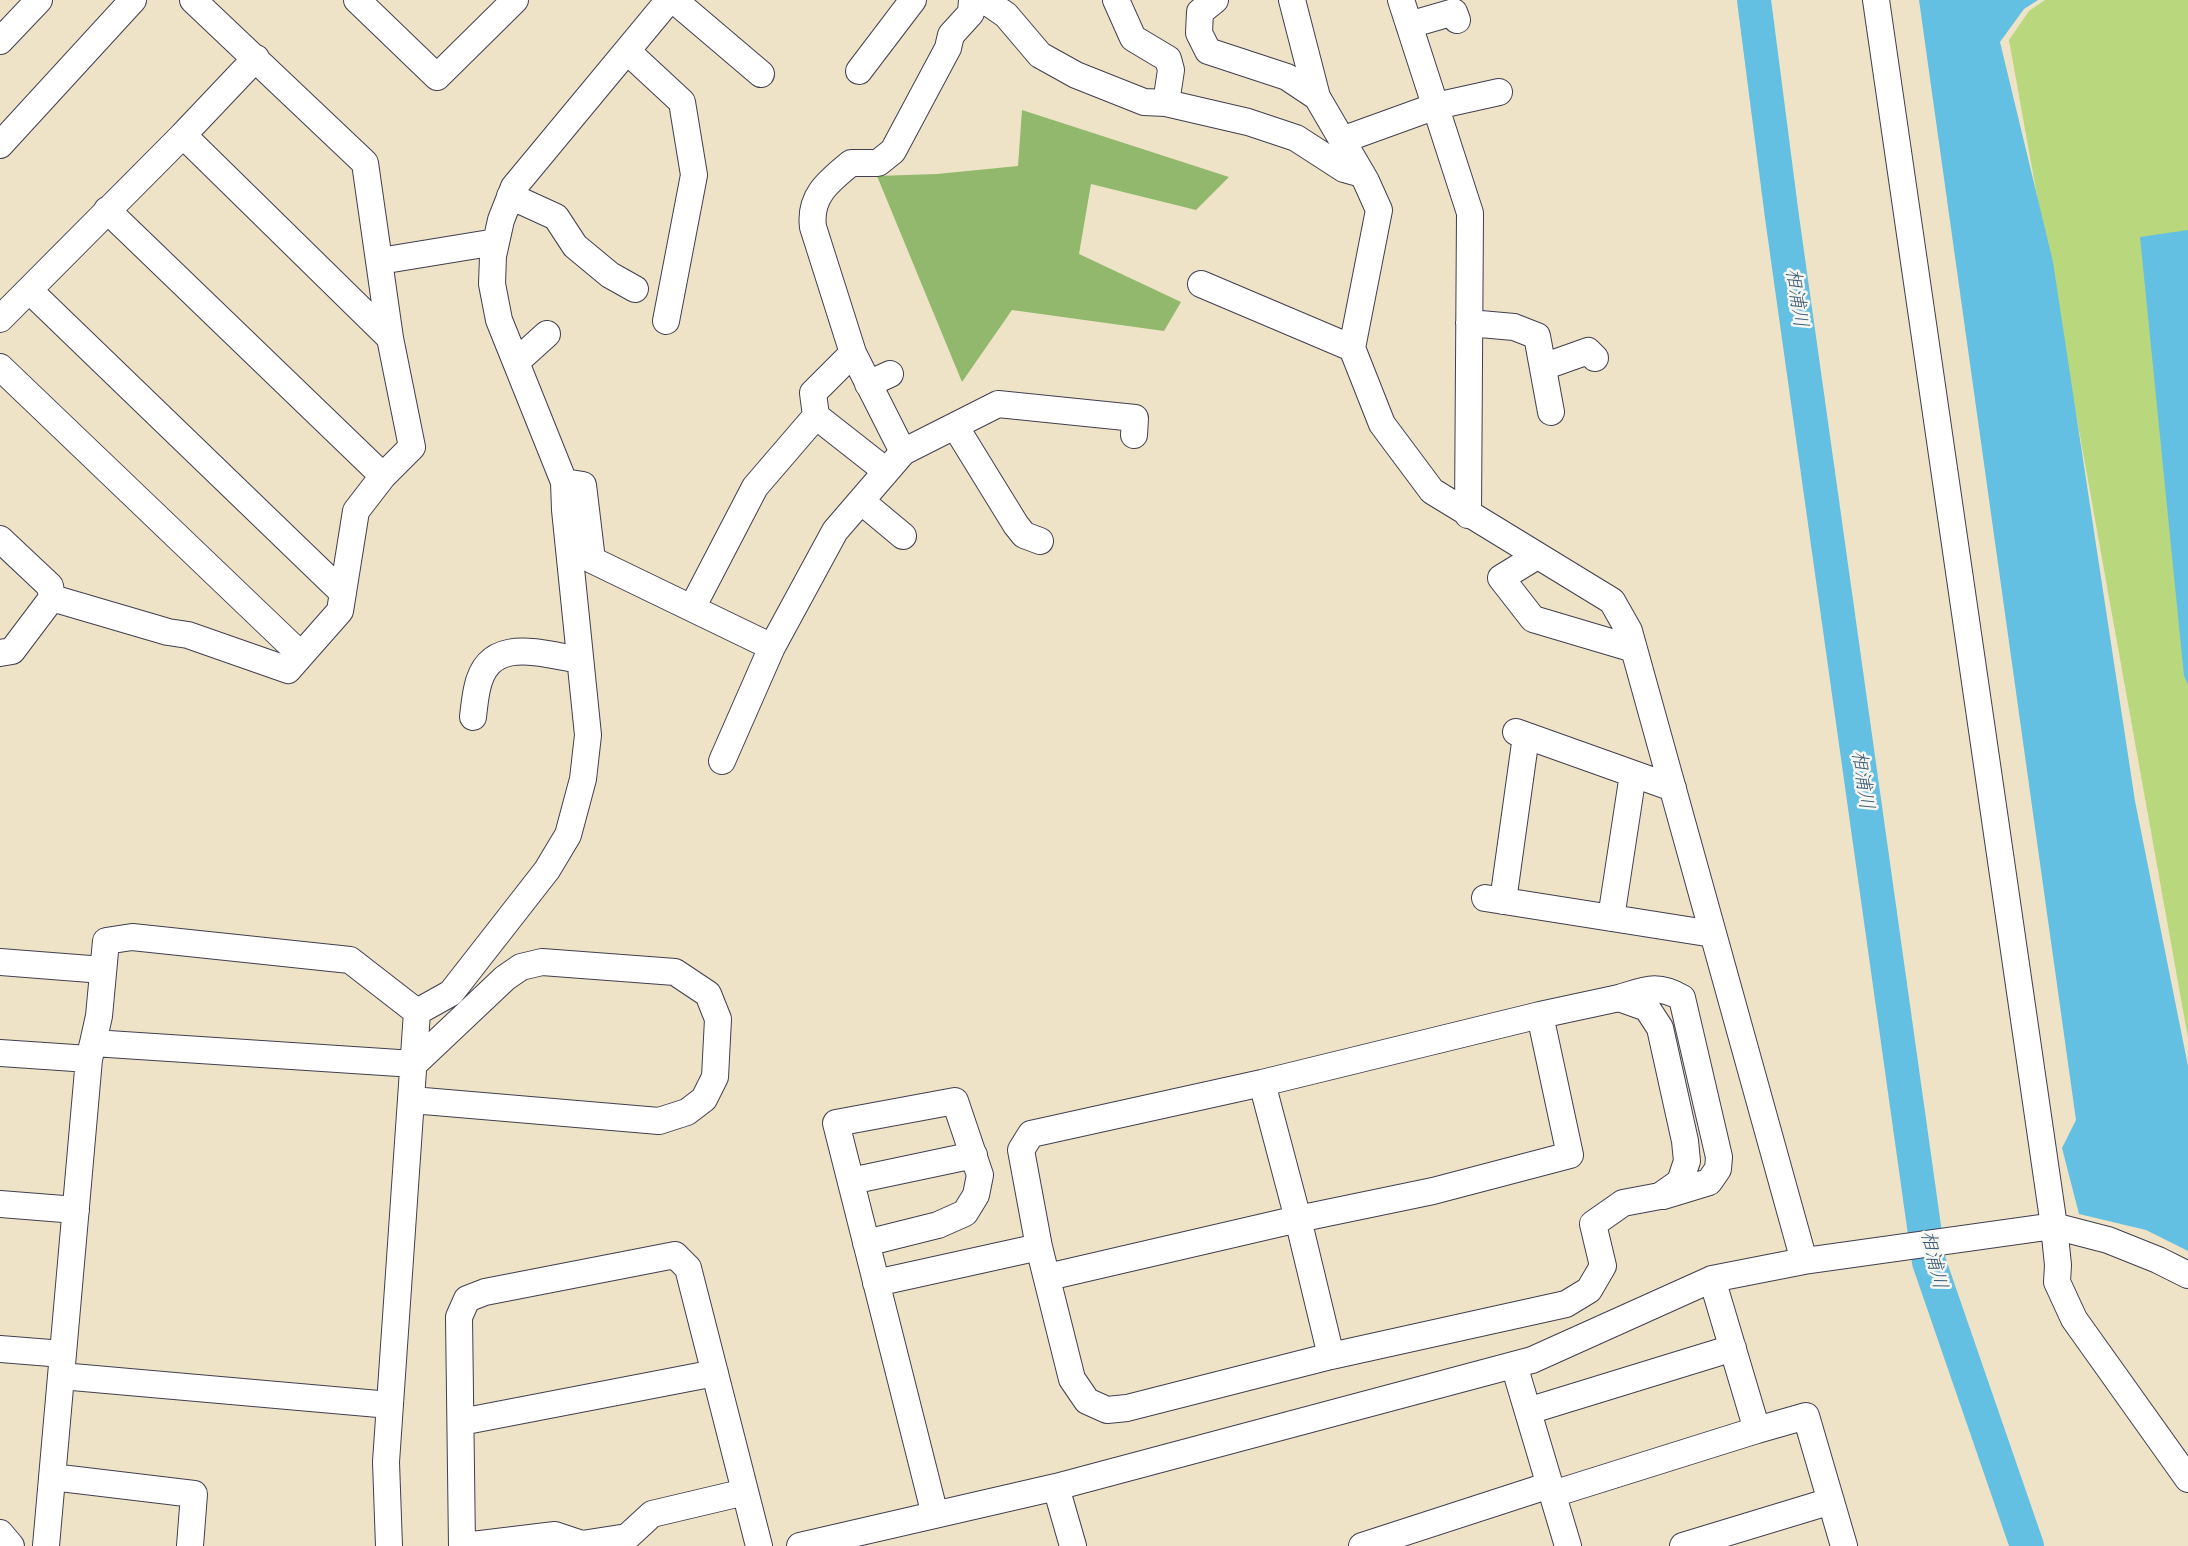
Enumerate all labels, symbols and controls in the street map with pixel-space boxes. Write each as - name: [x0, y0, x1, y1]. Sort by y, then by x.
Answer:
- water label: 相浦川: [1780, 267, 1812, 329]
- water label: 相浦川: [1846, 749, 1878, 811]
- water label: 相浦川: [1915, 1228, 1951, 1292]

